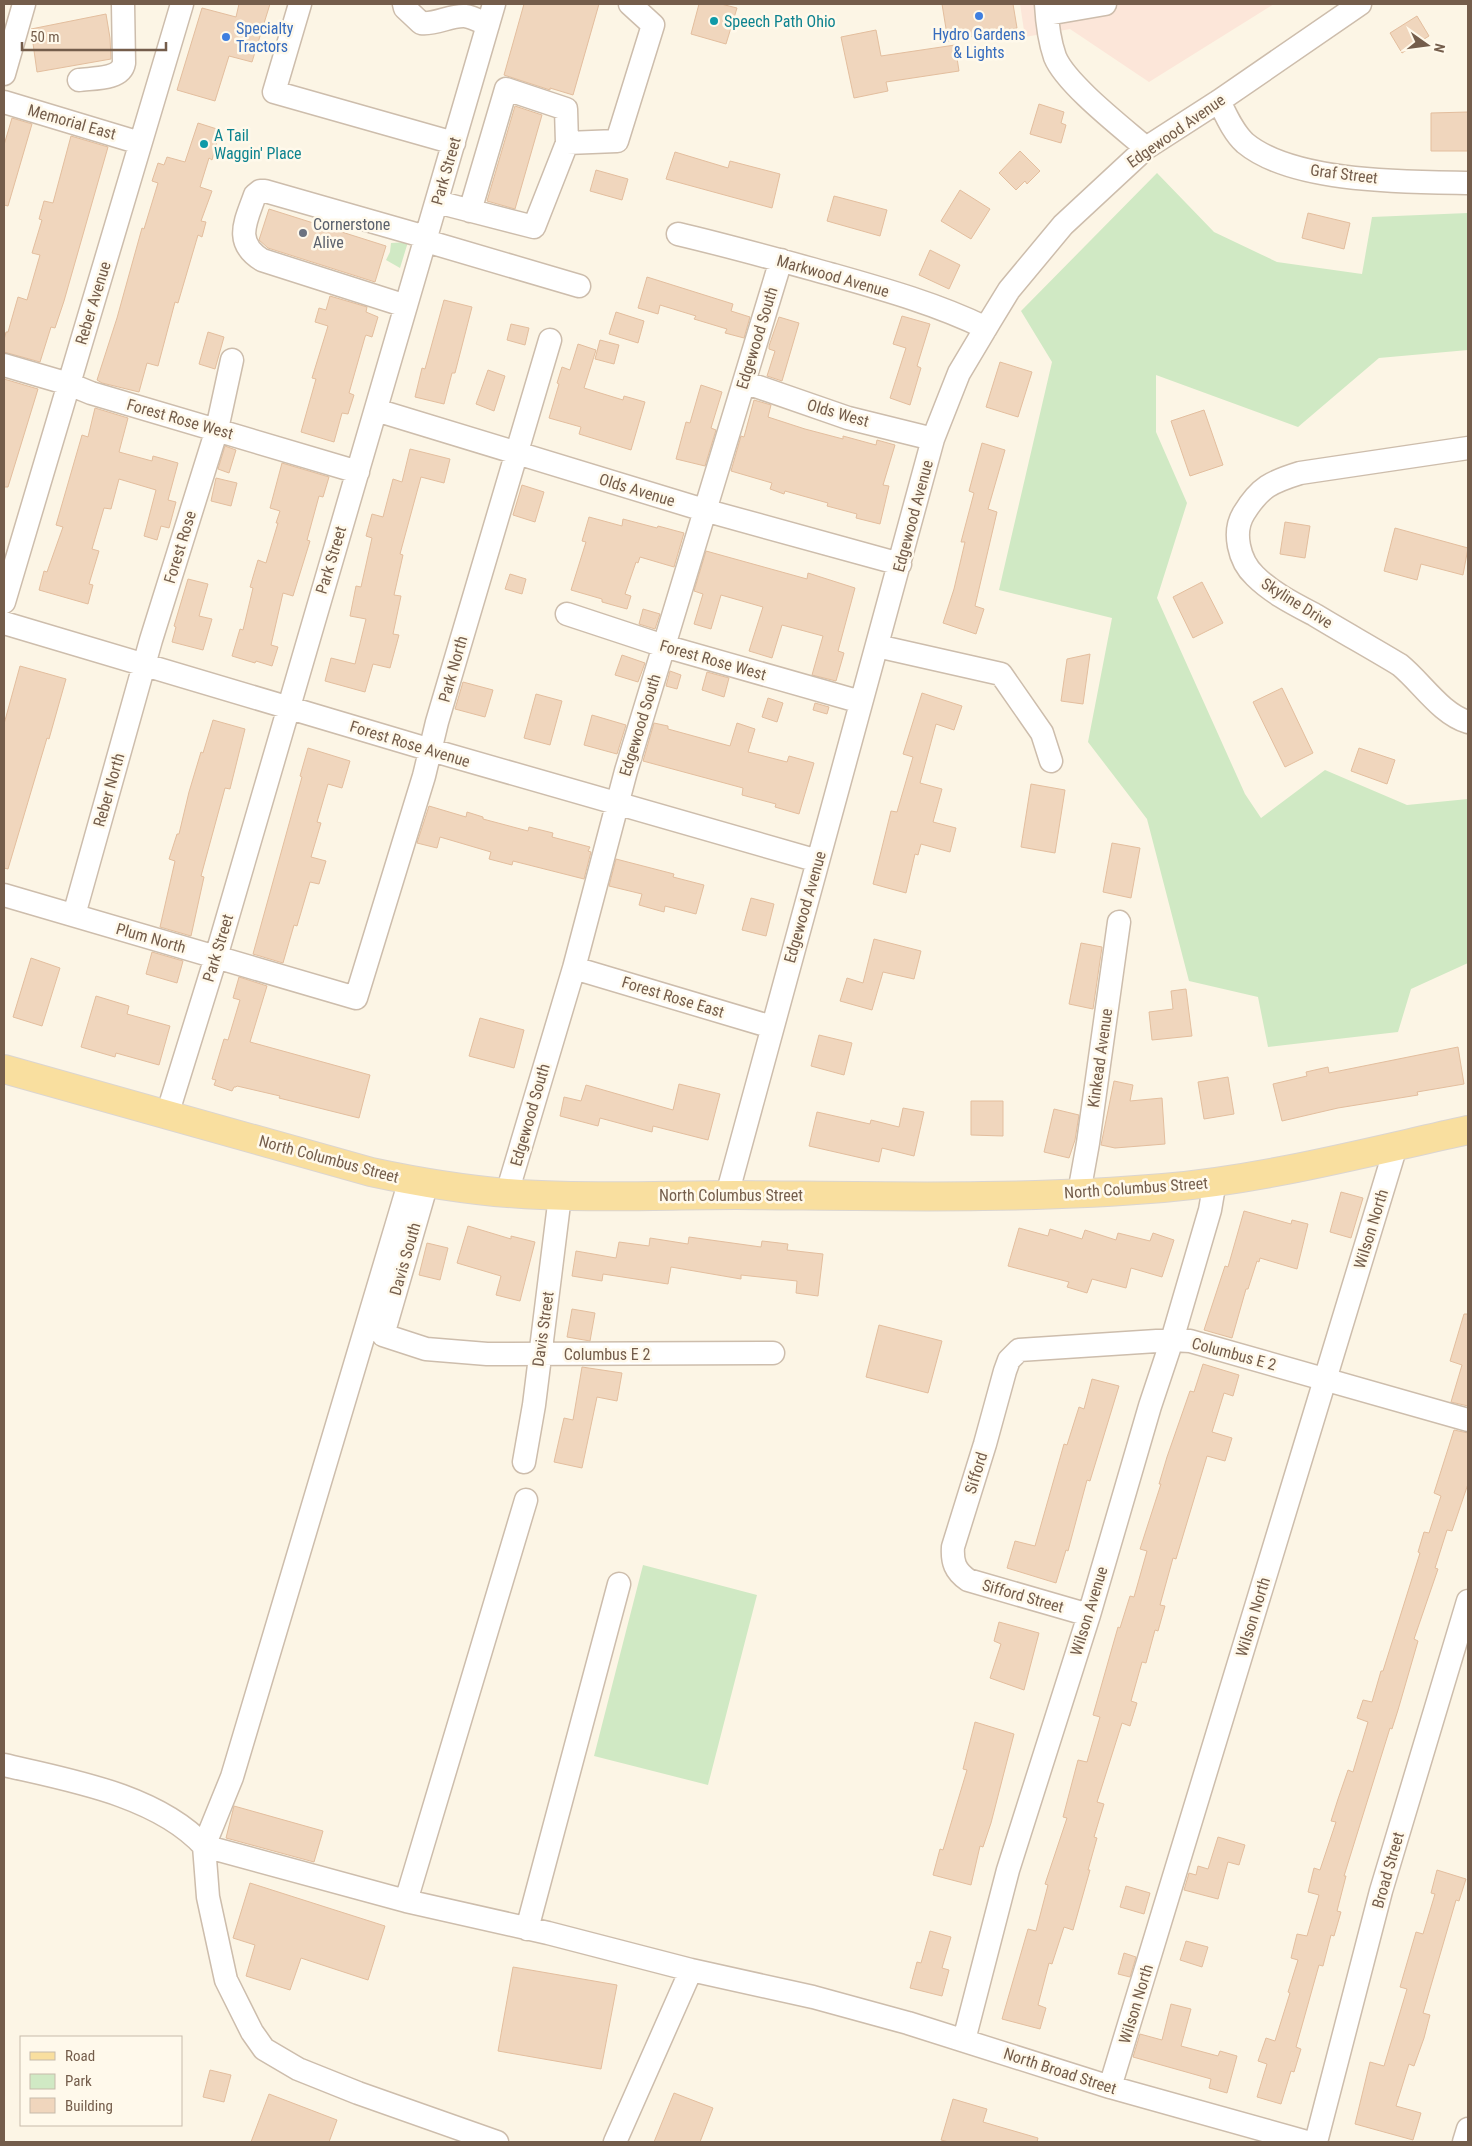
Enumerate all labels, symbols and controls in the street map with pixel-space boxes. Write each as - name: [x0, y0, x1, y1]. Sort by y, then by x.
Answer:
- marker: Hydro Gardens & Lights: [973, 10, 985, 22]
- place label: Speech Path Ohio: [724, 12, 836, 31]
- marker: Speech Path Ohio: [708, 15, 720, 27]
- place label: Specialty Tractors: [236, 19, 294, 56]
- scale bar: [22, 20, 166, 52]
- north arrow: [1402, 20, 1452, 70]
- place label: Hydro Gardens & Lights: [932, 25, 1026, 62]
- text: 50 m: [30, 28, 60, 46]
- marker: Specialty Tractors: [220, 31, 232, 43]
- text: N: [1431, 42, 1448, 54]
- street label: Edgewood Avenue: [1123, 90, 1229, 172]
- street label: Memorial East: [26, 100, 119, 144]
- place label: A Tail Waggin' Place: [214, 126, 302, 163]
- street label: Park Street: [427, 135, 465, 207]
- marker: A Tail Waggin' Place: [198, 138, 210, 150]
- street label: Graf Street: [1309, 160, 1379, 188]
- place label: Cornerstone Alive: [313, 215, 390, 252]
- marker: Cornerstone Alive: [297, 227, 309, 239]
- street label: Markwood Avenue: [775, 251, 891, 301]
- street label: Reber Avenue: [71, 259, 115, 347]
- street label: Edgewood South: [732, 285, 782, 391]
- street label: Forest Rose West: [125, 395, 236, 443]
- street label: Olds West: [805, 395, 871, 431]
- street label: Edgewood Avenue: [889, 458, 937, 574]
- street label: Olds Avenue: [597, 469, 677, 511]
- street label: Forest Rose: [160, 508, 200, 586]
- street label: Park Street: [312, 524, 350, 596]
- street label: Skyline Drive: [1258, 574, 1336, 632]
- street label: Park North: [435, 634, 471, 704]
- street label: Forest Rose West: [658, 636, 769, 684]
- street label: Edgewood South: [615, 672, 665, 778]
- street label: Forest Rose Avenue: [348, 717, 472, 771]
- street label: Reber North: [89, 751, 129, 829]
- street label: Edgewood Avenue: [780, 849, 830, 965]
- street label: Park Street: [199, 912, 237, 984]
- street label: Plum North: [114, 919, 188, 957]
- street label: Forest Rose East: [619, 972, 727, 1022]
- street label: Kinkead Avenue: [1084, 1007, 1116, 1109]
- street label: Edgewood South: [506, 1062, 554, 1168]
- street label: North Columbus Street: [257, 1131, 401, 1187]
- street label: North Columbus Street: [1064, 1173, 1209, 1202]
- street label: North Columbus Street: [659, 1186, 803, 1205]
- street label: Wilson North: [1350, 1187, 1392, 1271]
- street label: Davis South: [386, 1220, 424, 1298]
- street label: Davis Street: [528, 1290, 558, 1368]
- street label: Columbus E 2: [1190, 1334, 1278, 1374]
- street label: Columbus E 2: [564, 1345, 650, 1364]
- street label: Sifford: [961, 1450, 991, 1496]
- street label: Wilson Avenue: [1066, 1564, 1112, 1658]
- street label: Sifford Street: [980, 1575, 1066, 1617]
- street label: Wilson North: [1232, 1575, 1274, 1659]
- street label: Broad Street: [1368, 1830, 1408, 1910]
- street label: Wilson North: [1115, 1962, 1157, 2046]
- legend: [20, 2036, 182, 2126]
- street label: North Broad Street: [1001, 2044, 1119, 2098]
- text: Road: [65, 2047, 95, 2065]
- text: Park: [65, 2072, 92, 2090]
- text: Building: [65, 2097, 113, 2115]

